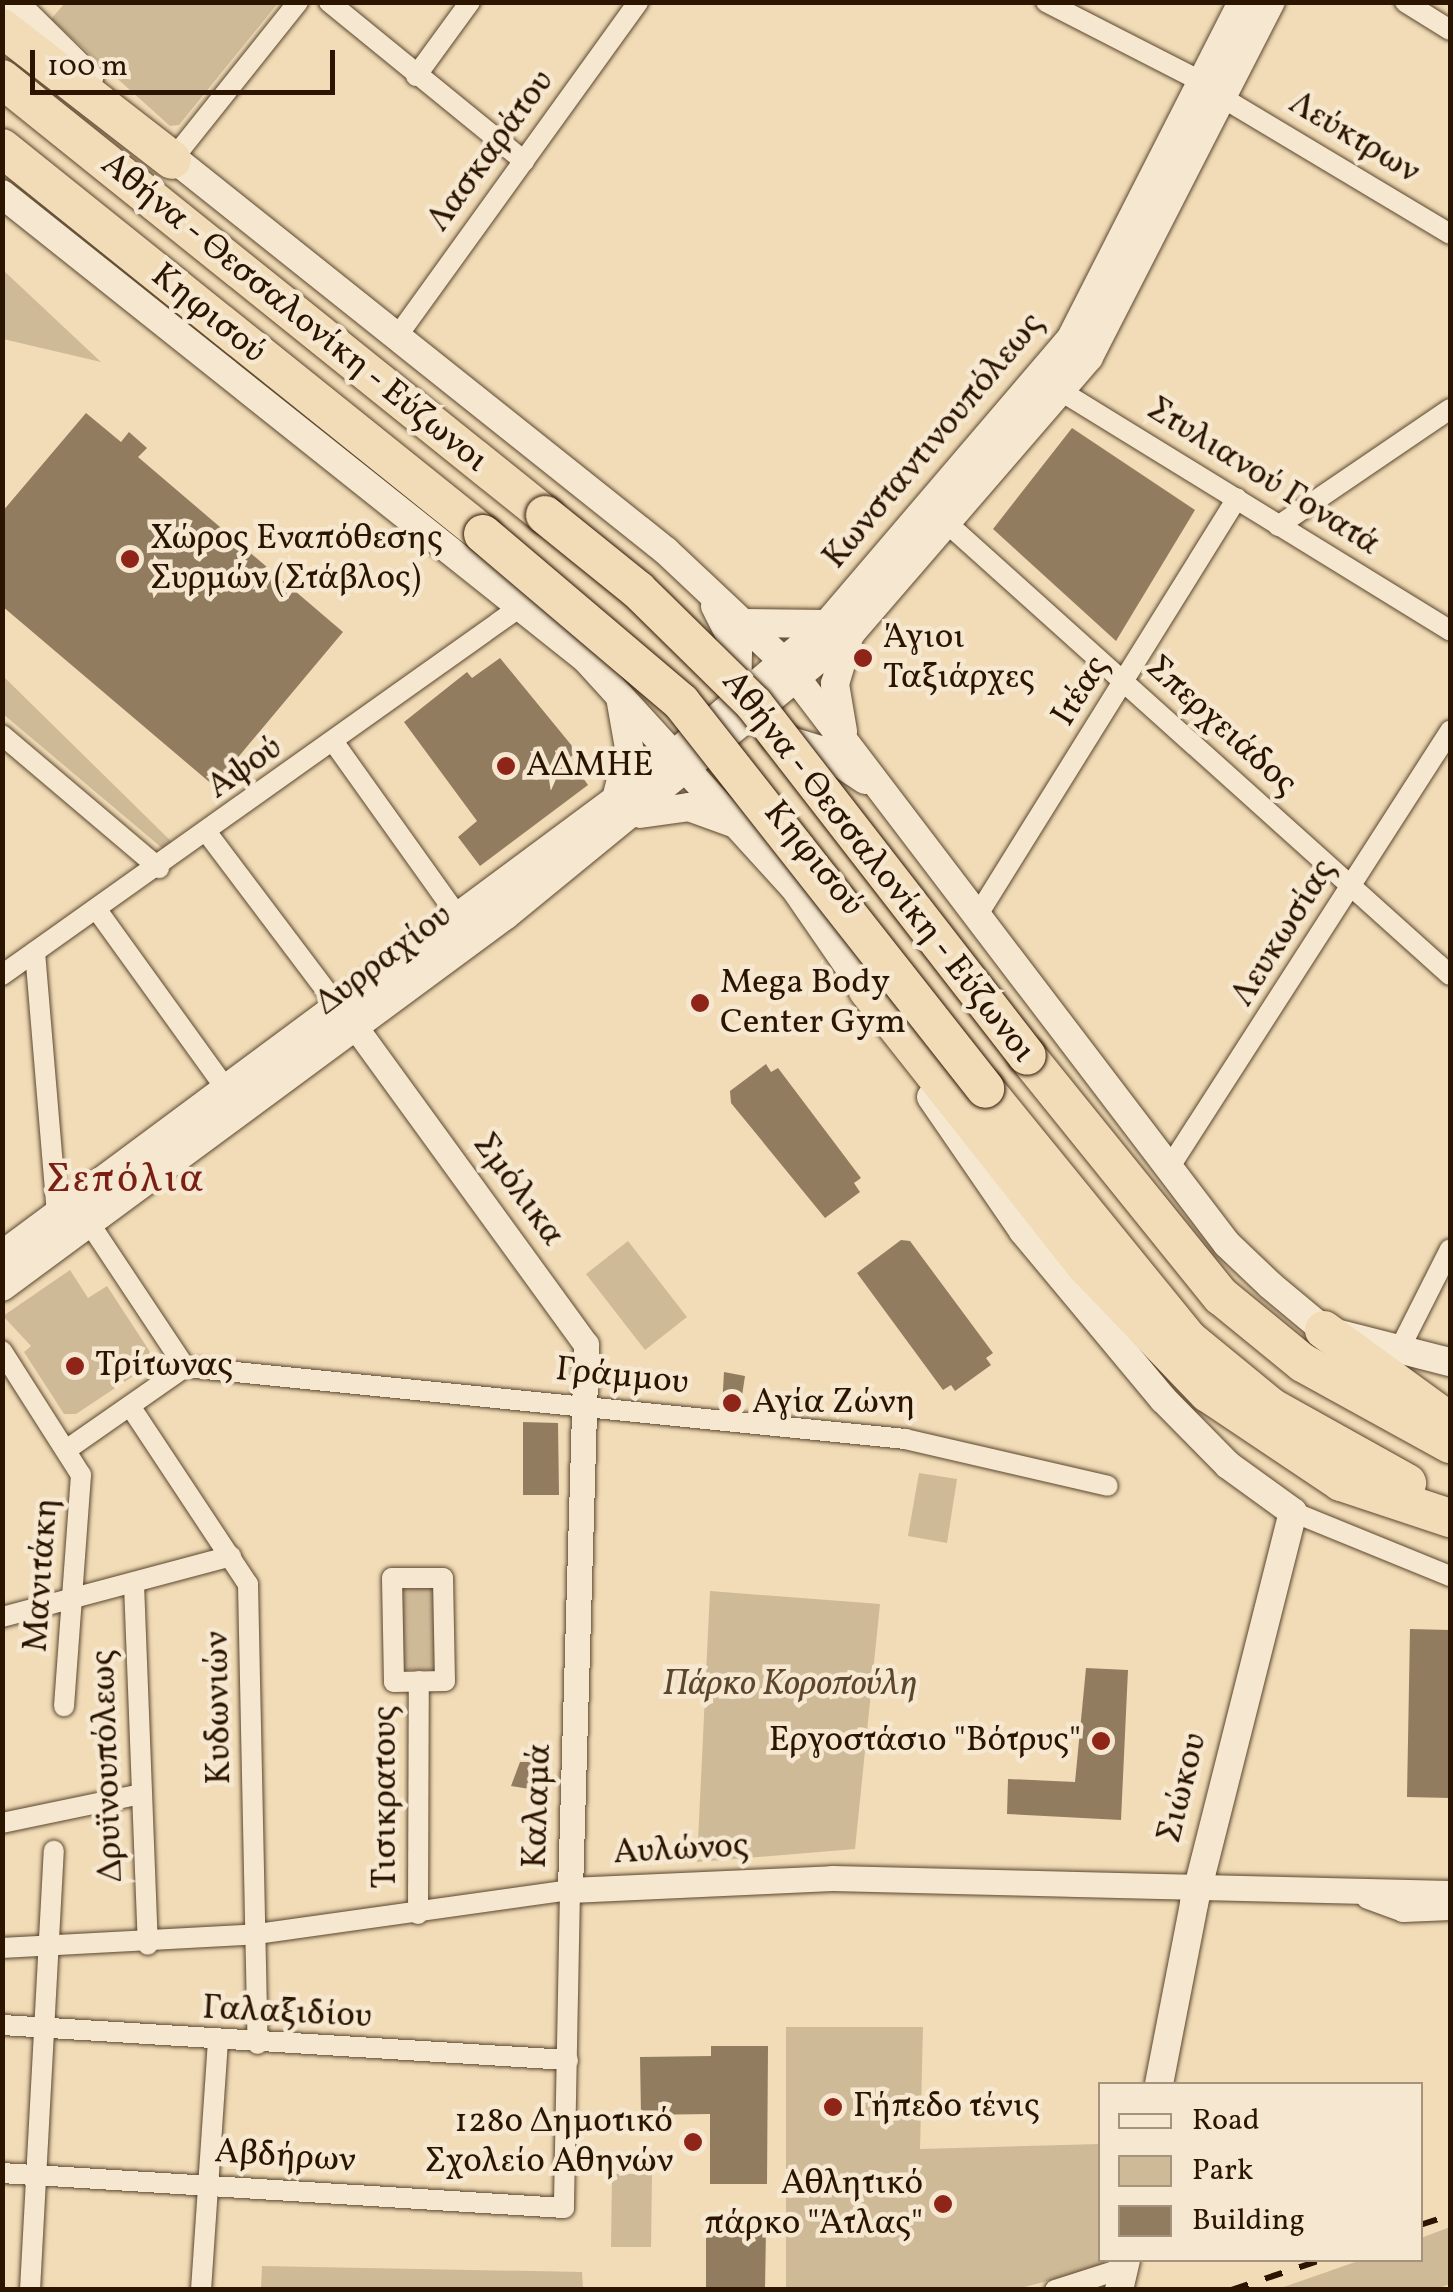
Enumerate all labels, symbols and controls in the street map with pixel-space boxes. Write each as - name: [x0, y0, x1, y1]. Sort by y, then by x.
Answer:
- scale bar: [35, 30, 340, 92]
- text: 100 m: [47, 46, 128, 88]
- street label: Λασκαράτου: [418, 62, 564, 240]
- street label: Λεύκτρων: [1281, 83, 1427, 193]
- street label: Αθήνα - Θεσσαλονίκη - Εύζωνοι: [91, 143, 497, 483]
- street label: Κηφισού: [142, 255, 274, 373]
- street label: Κωνσταντινουπόλεως: [814, 304, 1054, 578]
- street label: Στυλιανού Γονατά: [1139, 389, 1387, 565]
- place label: Χώρος Εναπόθεσης Συρμών (Στάβλος): [150, 518, 443, 600]
- marker: Χώρος Εναπόθεσης Συρμών (Στάβλος): [119, 548, 141, 570]
- place label: Άγιοι Ταξιάρχες: [883, 617, 1035, 699]
- marker: Άγιοι Ταξιάρχες: [852, 647, 874, 669]
- street label: Σπερχειάδος: [1137, 647, 1305, 805]
- street label: Ιτέας: [1043, 648, 1119, 734]
- street label: Αθήνα - Θεσσαλονίκη - Εύζωνοι: [711, 662, 1045, 1072]
- street label: Αψού: [199, 727, 291, 809]
- place label: ΑΔΜΗΕ: [526, 745, 654, 787]
- marker: ΑΔΜΗΕ: [495, 755, 517, 777]
- street label: Κηφισού: [754, 793, 872, 925]
- street label: Λευκωσίας: [1222, 852, 1346, 1014]
- street label: Δυρραχίου: [307, 895, 461, 1025]
- place label: Mega Body Center Gym: [720, 962, 906, 1044]
- marker: Mega Body Center Gym: [689, 992, 711, 1014]
- street label: Σμόλικα: [463, 1125, 573, 1255]
- district label: Σεπόλια: [46, 1157, 206, 1205]
- place label: Τρίτωνας: [95, 1345, 233, 1387]
- street label: Γράμμου: [554, 1349, 690, 1405]
- marker: Τρίτωνας: [64, 1355, 86, 1377]
- place label: Αγία Ζώνη: [752, 1382, 916, 1424]
- marker: Αγία Ζώνη: [721, 1392, 743, 1414]
- street label: Μανιτάκη: [16, 1497, 68, 1653]
- street label: Κυδωνιών: [197, 1631, 241, 1785]
- street label: Δρυϊνουπόλεως: [83, 1649, 133, 1883]
- park label: Πάρκο Κοροπούλη: [663, 1664, 917, 1706]
- street label: Τισικρατους: [365, 1705, 407, 1889]
- place label: Εργοστάσιο "Βότρυς": [769, 1720, 1081, 1762]
- street label: Σιώκου: [1149, 1729, 1217, 1847]
- marker: Εργοστάσιο "Βότρυς": [1090, 1730, 1112, 1752]
- street label: Καλαμά: [515, 1743, 561, 1869]
- street label: Αυλώνος: [612, 1825, 750, 1875]
- street label: Γαλαξιδίου: [201, 1988, 373, 2038]
- legend: [1098, 2082, 1423, 2262]
- place label: Γήπεδο τένις: [853, 2086, 1040, 2128]
- marker: Γήπεδο τένις: [822, 2096, 844, 2118]
- text: Road: [1192, 2100, 1260, 2142]
- place label: 128ο Δημοτικό Σχολείο Αθηνών: [424, 2101, 673, 2183]
- street label: Αβδήρων: [213, 2131, 357, 2183]
- marker: 128ο Δημοτικό Σχολείο Αθηνών: [682, 2131, 704, 2153]
- text: Park: [1192, 2150, 1253, 2192]
- place label: Αθλητικό πάρκο "Άτλας": [704, 2163, 923, 2245]
- marker: Αθλητικό πάρκο "Άτλας": [932, 2193, 954, 2215]
- text: Building: [1192, 2200, 1305, 2242]

